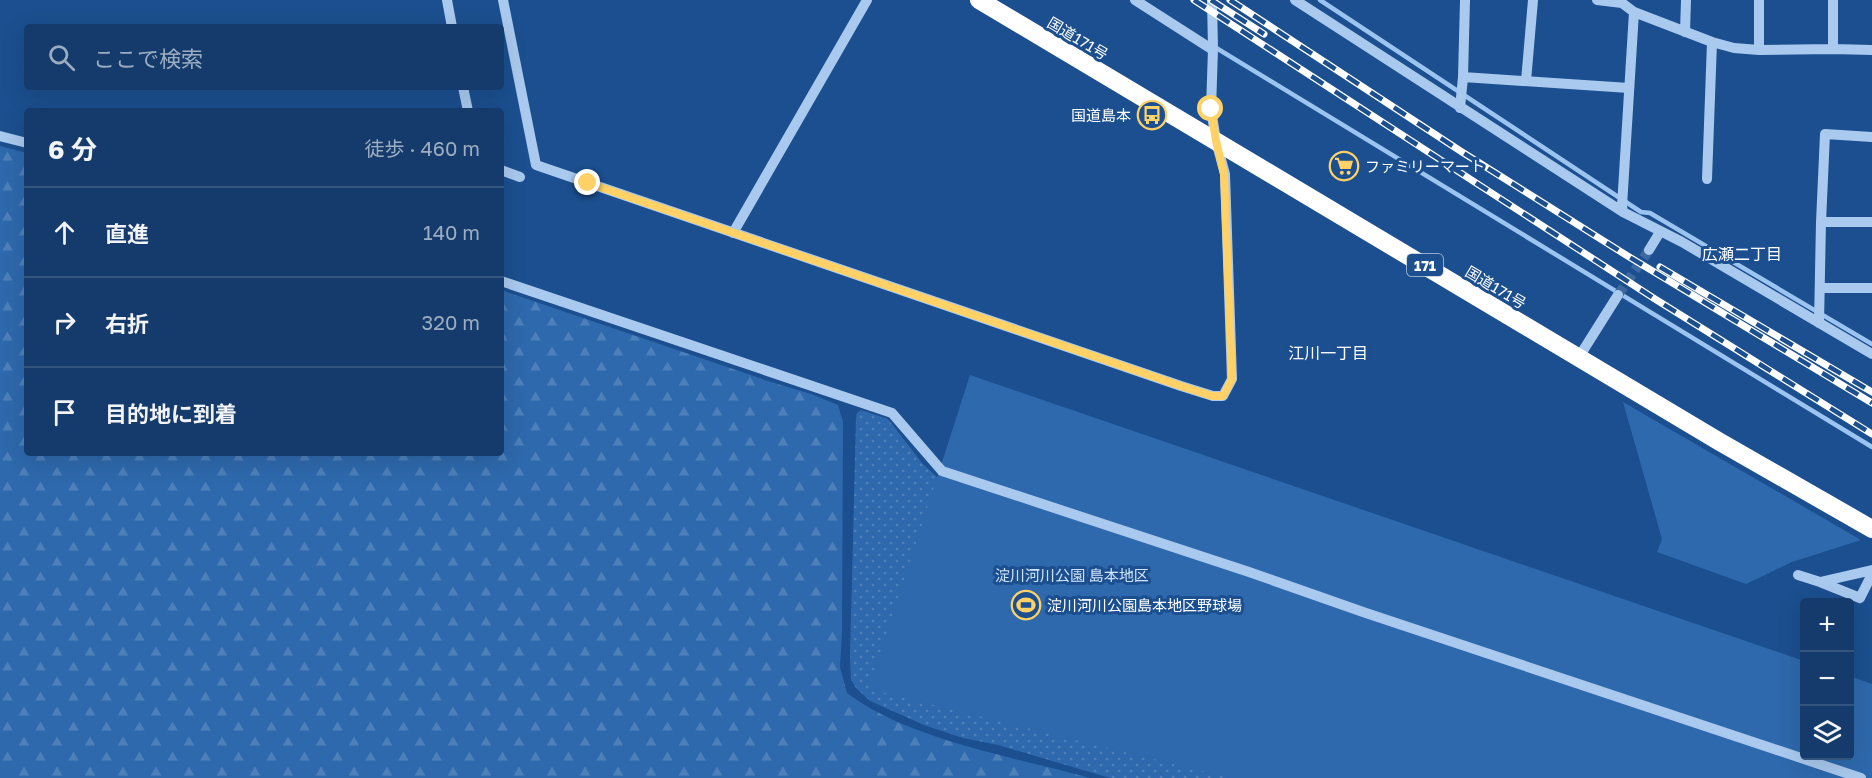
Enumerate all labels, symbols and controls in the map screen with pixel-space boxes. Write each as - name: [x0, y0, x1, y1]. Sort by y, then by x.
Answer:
- street label: 国道171号: [1044, 13, 1112, 63]
- search box: [24, 24, 504, 90]
- icon: search: [45, 41, 78, 74]
- text: ここで検索: [93, 45, 203, 72]
- route start: [1197, 95, 1223, 121]
- bus stop icon: 国道島本: [1136, 99, 1168, 131]
- place label: 国道島本: [1071, 106, 1131, 124]
- text: 6 分: [48, 134, 97, 165]
- text: 徒歩 · 460 m: [365, 136, 480, 160]
- supermarket icon: ファミリーマート: [1328, 150, 1360, 182]
- place label: ファミリーマート: [1365, 157, 1485, 175]
- route end: [574, 169, 600, 195]
- icon: ahead: [48, 216, 81, 249]
- text: 直進: [105, 220, 149, 247]
- text: 140 m: [423, 220, 480, 244]
- district label: 広瀬二丁目: [1702, 244, 1782, 264]
- road number: 171: [1407, 254, 1443, 276]
- street label: 国道171号: [1462, 262, 1530, 312]
- icon: right: [48, 306, 81, 339]
- text: 右折: [105, 310, 149, 337]
- text: 320 m: [422, 310, 480, 334]
- district label: 江川一丁目: [1288, 343, 1368, 363]
- icon: arrive: [48, 396, 81, 429]
- text: 目的地に到着: [105, 400, 237, 427]
- park label: 淀川河川公園 島本地区: [995, 566, 1149, 584]
- sports icon: 淀川河川公園島本地区野球場: [1010, 589, 1042, 621]
- place label: 淀川河川公園島本地区野球場: [1047, 596, 1242, 614]
- map controls: [1800, 598, 1854, 760]
- button: +: [1800, 598, 1854, 652]
- button: −: [1800, 652, 1854, 706]
- button: layers: [1800, 706, 1854, 760]

